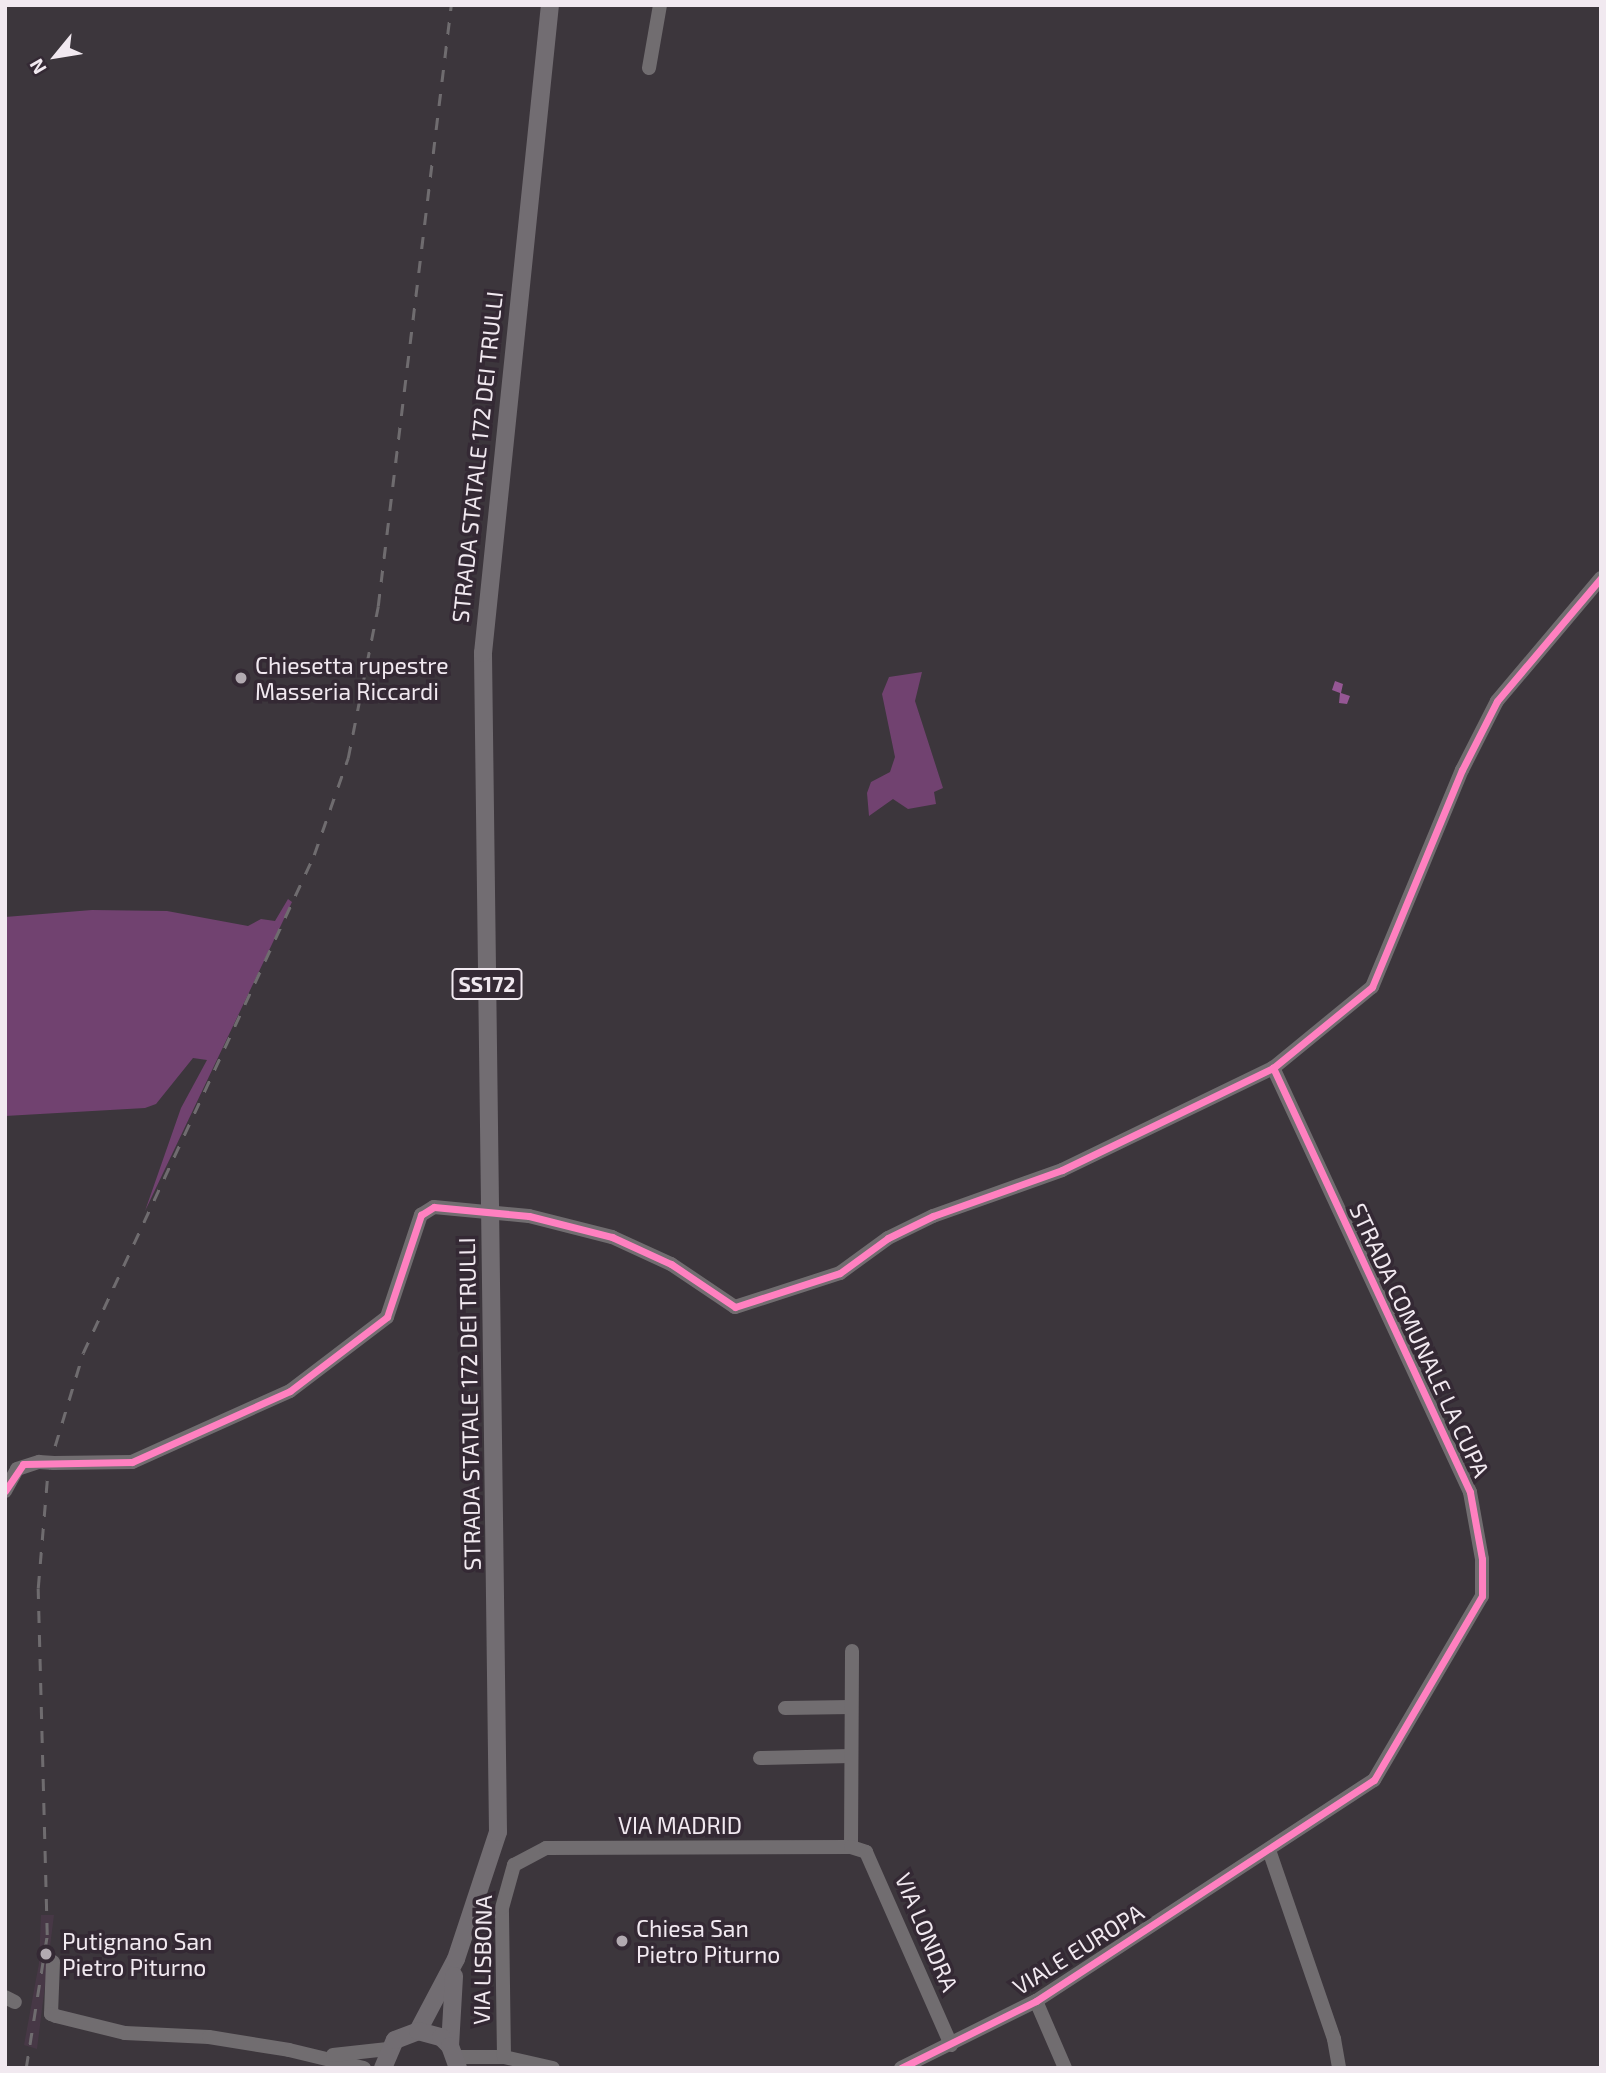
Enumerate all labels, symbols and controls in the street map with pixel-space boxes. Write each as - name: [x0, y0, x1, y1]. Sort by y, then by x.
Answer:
- north arrow: [21, 21, 91, 91]
- text: N: [24, 55, 51, 78]
- street label: STRADA STATALE 172 DEI TRULLI: [446, 289, 508, 625]
- place label: Chiesetta rupestre Masseria Riccardi: [255, 651, 449, 705]
- marker: Chiesetta rupestre Masseria Riccardi: [233, 670, 249, 686]
- road number: SS172: [450, 967, 524, 1002]
- street label: STRADA COMUNALE LA CUPA: [1344, 1198, 1496, 1482]
- street label: STRADA STATALE 172 DEI TRULLI: [452, 1237, 486, 1571]
- street label: VIA MADRID: [618, 1811, 742, 1839]
- street label: VIA LONDRA: [890, 1868, 964, 1996]
- street label: VIA LISBONA: [467, 1895, 497, 2025]
- street label: VIALE EUROPA: [1008, 1898, 1148, 2000]
- place label: Chiesa San Pietro Piturno: [636, 1914, 780, 1968]
- place label: Putignano San Pietro Piturno: [62, 1927, 212, 1981]
- marker: Chiesa San Pietro Piturno: [614, 1933, 630, 1949]
- marker: Putignano San Pietro Piturno: [36, 1944, 56, 1964]

